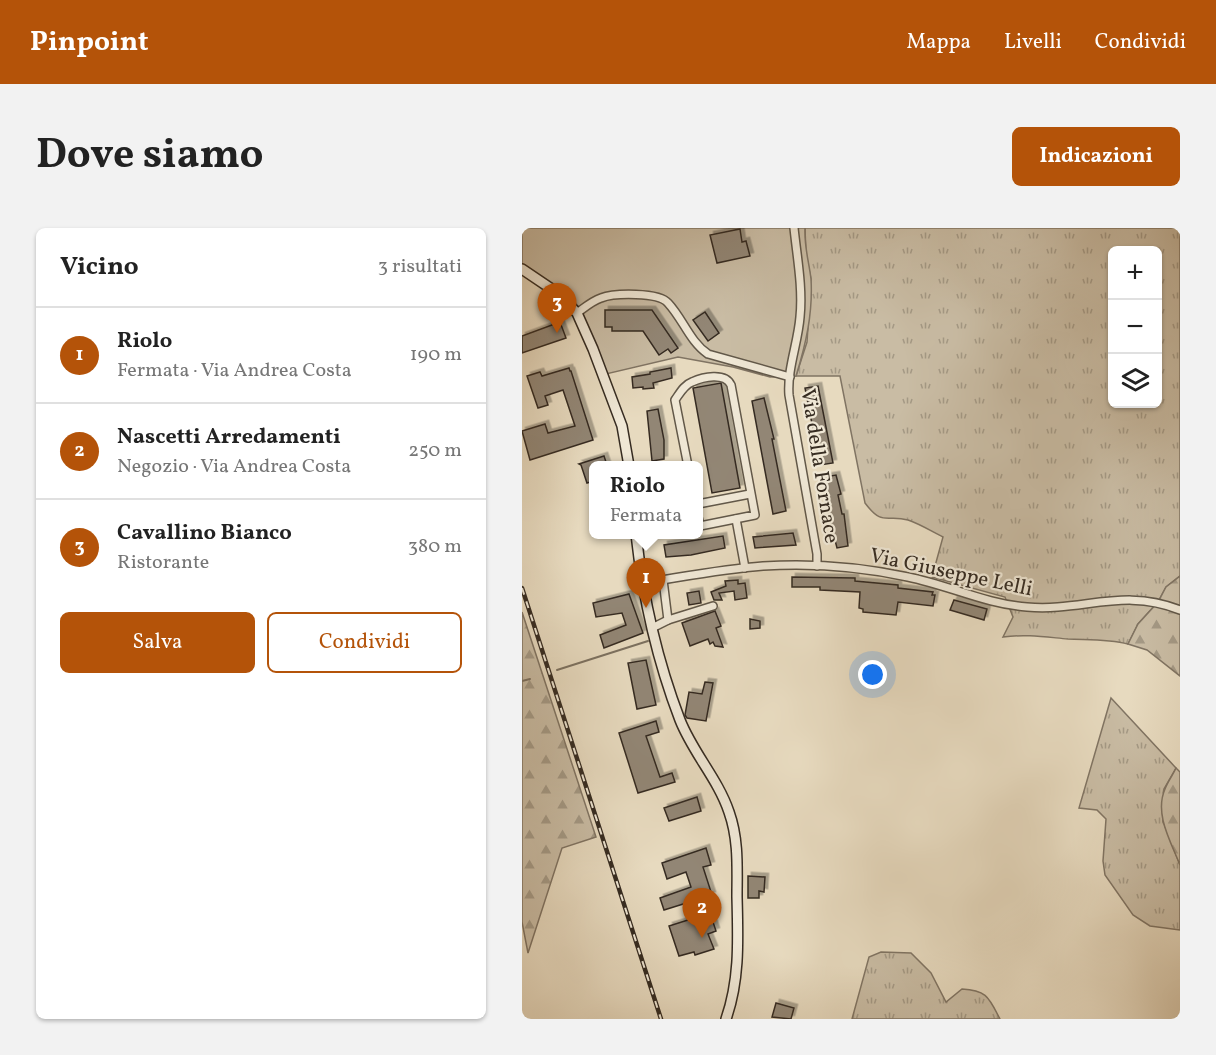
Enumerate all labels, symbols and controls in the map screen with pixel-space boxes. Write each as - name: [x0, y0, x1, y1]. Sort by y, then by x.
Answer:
- text: Pinpoint: [30, 23, 148, 62]
- text: Mappa: [906, 28, 971, 57]
- text: Livelli: [1004, 28, 1062, 57]
- text: Condividi: [1095, 28, 1186, 57]
- text: Dove siamo: [36, 127, 264, 186]
- button: Indicazioni: [1012, 127, 1180, 186]
- map controls: [1108, 246, 1162, 408]
- button: +: [1108, 246, 1162, 300]
- text: Vicino: [60, 249, 139, 285]
- text: 3 risultati: [378, 253, 462, 281]
- pin: 3: [537, 284, 576, 333]
- button: −: [1108, 300, 1162, 354]
- text: Riolo: [117, 326, 172, 357]
- text: 1: [75, 341, 84, 369]
- text: 190 m: [410, 341, 462, 369]
- button: layers: [1108, 354, 1162, 408]
- text: Fermata · Via Andrea Costa: [117, 357, 352, 385]
- street label: Via della Fornace: [792, 386, 846, 546]
- text: Nascetti Arredamenti: [117, 422, 341, 453]
- text: 2: [74, 437, 85, 465]
- text: 250 m: [408, 437, 462, 465]
- text: Negozio · Via Andrea Costa: [117, 453, 351, 481]
- popup: [589, 461, 703, 539]
- text: Riolo: [610, 471, 665, 502]
- text: Fermata: [610, 502, 682, 530]
- text: Cavallino Bianco: [117, 518, 292, 549]
- text: 3: [74, 533, 85, 561]
- text: 380 m: [408, 533, 462, 561]
- street label: Via Giuseppe Lelli: [867, 542, 1035, 604]
- text: Ristorante: [117, 549, 209, 577]
- pin: 1: [626, 558, 666, 608]
- button: Salva: [60, 612, 255, 673]
- button: Condividi: [267, 612, 462, 673]
- your location: [858, 660, 887, 689]
- pin: 2: [682, 888, 722, 938]

